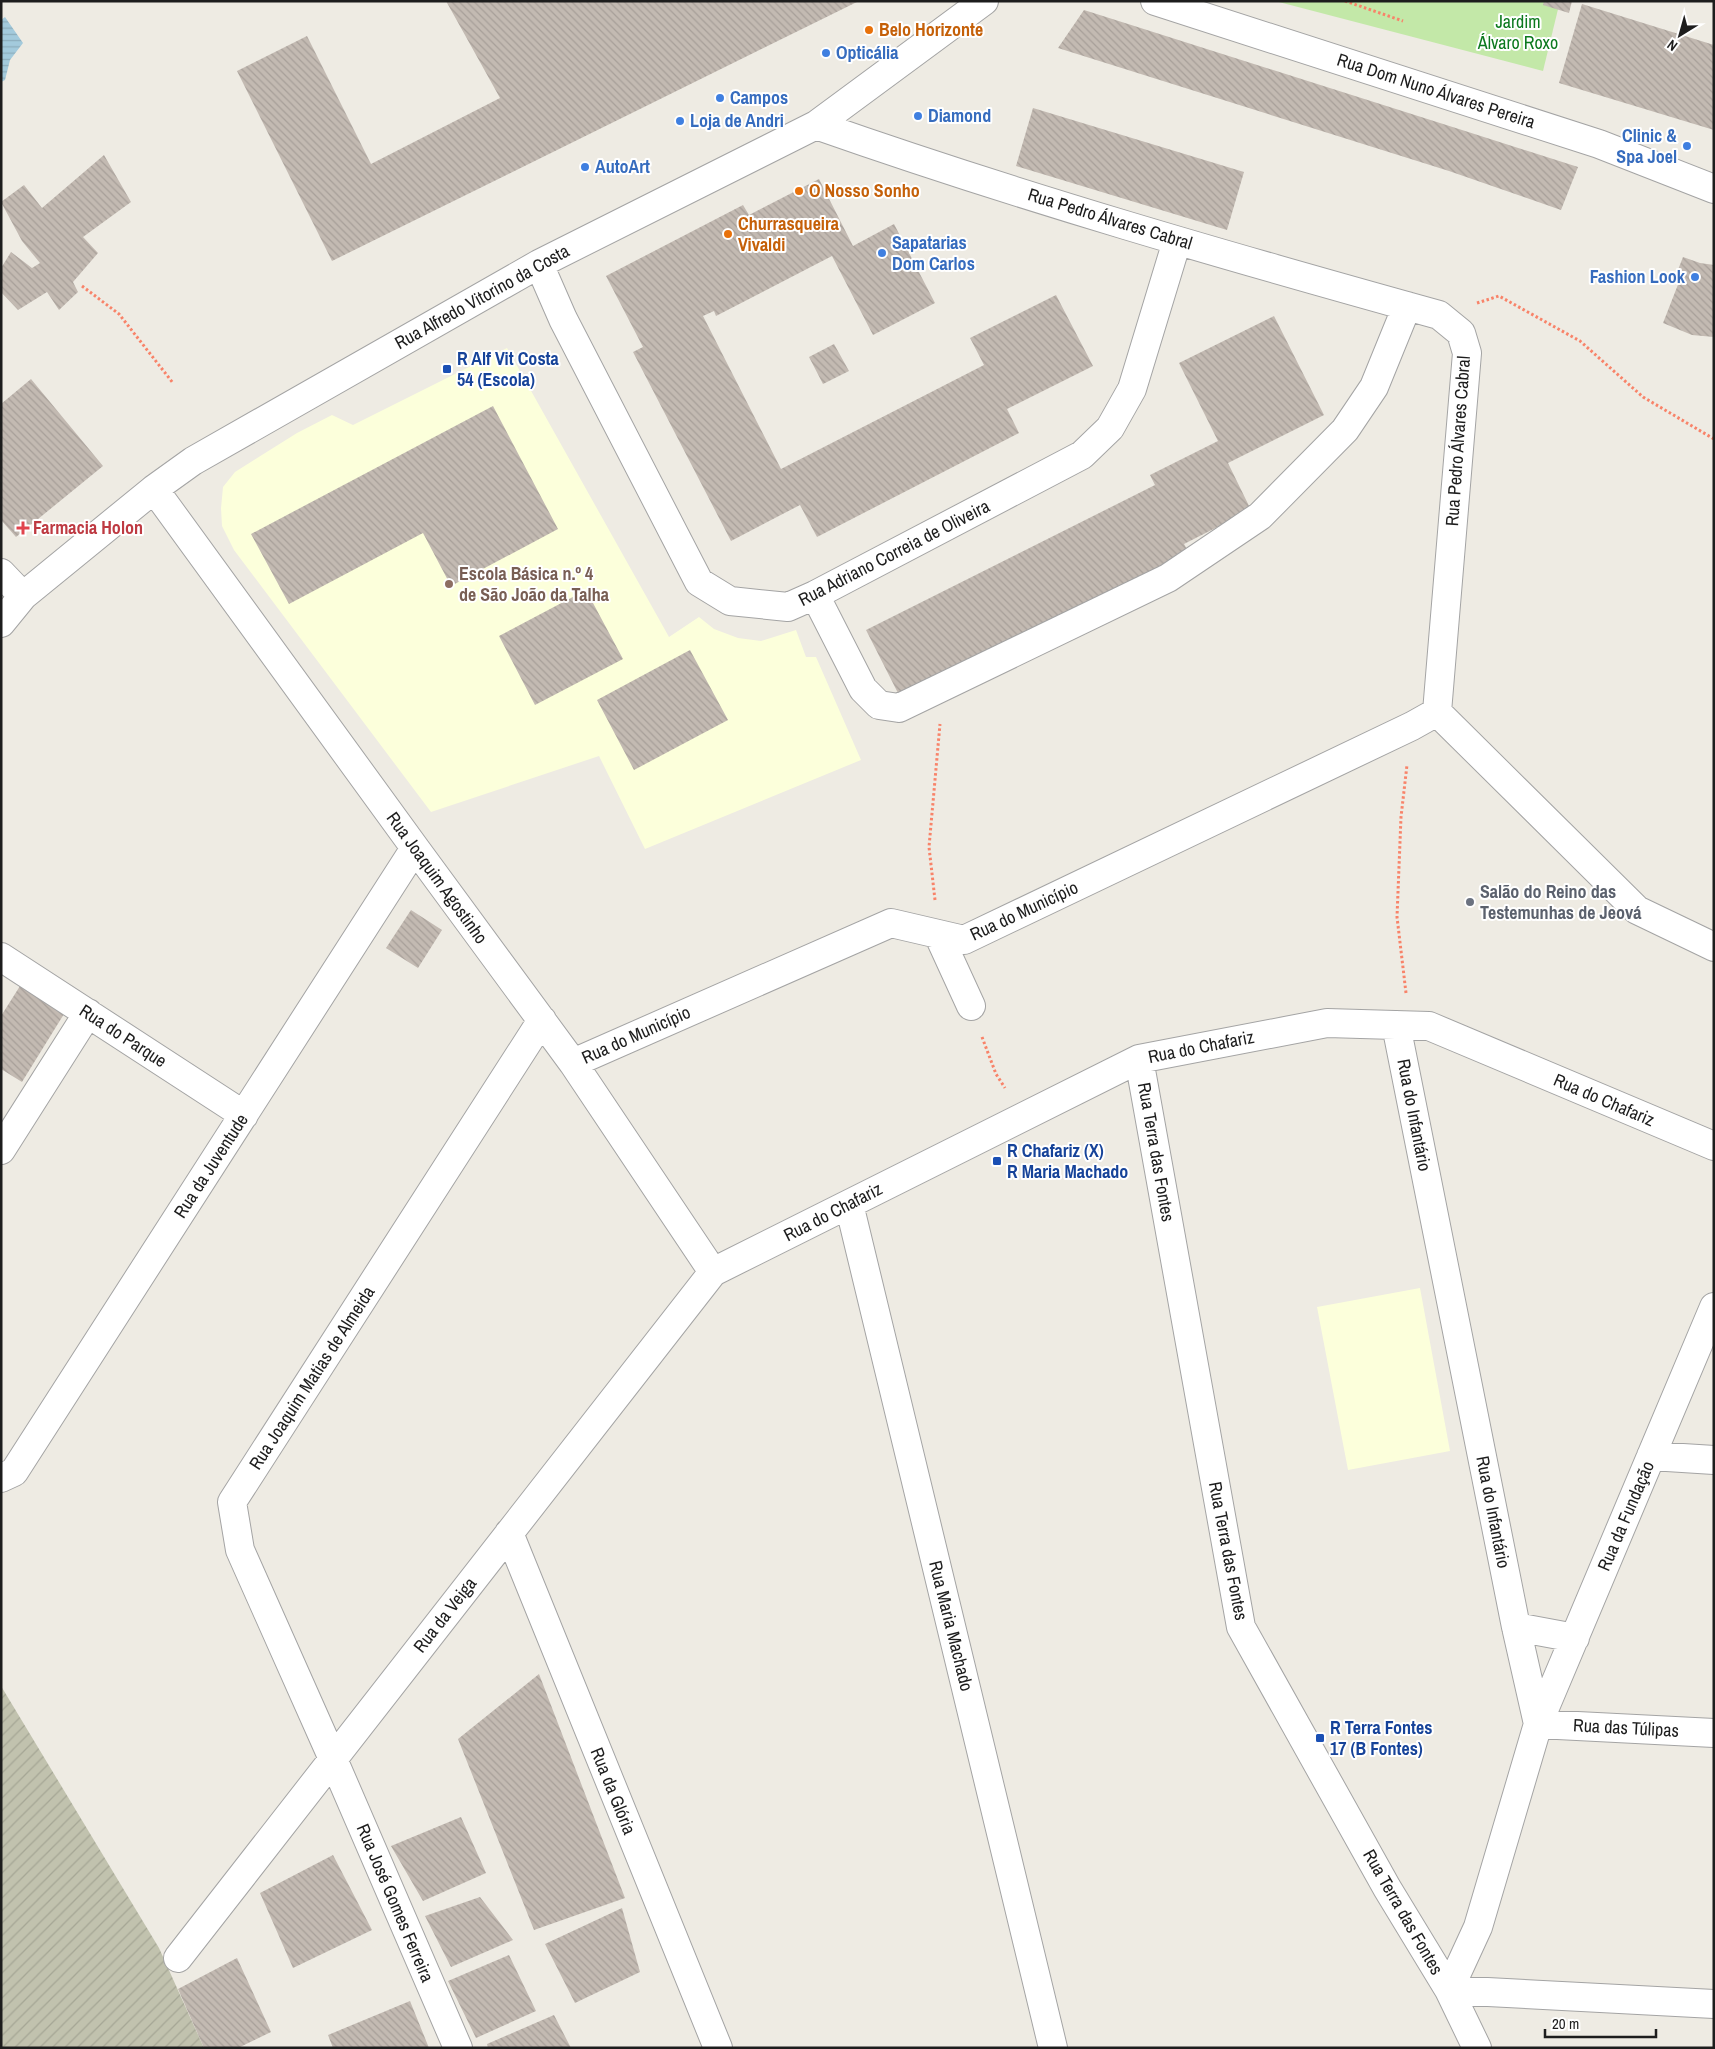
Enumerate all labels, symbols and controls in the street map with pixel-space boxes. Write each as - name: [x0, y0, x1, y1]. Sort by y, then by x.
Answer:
- park label: Jardim Álvaro Roxo: [1477, 9, 1558, 55]
- north arrow: [1655, 10, 1705, 60]
- place label: Belo Horizonte: [879, 17, 983, 42]
- marker: Belo Horizonte: [863, 24, 875, 36]
- text: N: [1663, 36, 1681, 55]
- place label: Opticália: [836, 40, 899, 65]
- marker: Opticália: [820, 47, 832, 59]
- street label: Rua Dom Nuno Álvares Pereira: [1334, 47, 1538, 134]
- place label: Campos: [730, 85, 788, 110]
- marker: Campos: [714, 92, 726, 104]
- place label: Diamond: [928, 103, 991, 128]
- place label: Loja de Andri: [690, 108, 784, 133]
- marker: Diamond: [912, 110, 924, 122]
- marker: Loja de Andri: [674, 115, 686, 127]
- place label: Clinic & Spa Joel: [1616, 123, 1677, 169]
- marker: Clinic & Spa Joel: [1681, 140, 1693, 152]
- place label: AutoArt: [595, 154, 650, 179]
- marker: AutoArt: [579, 161, 591, 173]
- place label: O Nosso Sonho: [809, 178, 920, 203]
- street label: Rua Pedro Álvares Cabral: [1025, 182, 1195, 255]
- marker: O Nosso Sonho: [793, 185, 805, 197]
- place label: Churrasqueira Vivaldi: [738, 211, 840, 257]
- marker: Churrasqueira Vivaldi: [722, 228, 734, 240]
- place label: Sapatarias Dom Carlos: [892, 230, 975, 276]
- street label: Rua Alfredo Vitorino da Costa: [390, 238, 573, 355]
- marker: Sapatarias Dom Carlos: [876, 247, 888, 259]
- place label: Fashion Look: [1590, 264, 1686, 289]
- marker: Fashion Look: [1689, 271, 1701, 283]
- place label: R Alf Vit Costa 54 (Escola): [457, 346, 560, 392]
- street label: Rua Pedro Álvares Cabral: [1439, 355, 1476, 527]
- marker: R Alf Vit Costa 54 (Escola): [441, 363, 453, 375]
- street label: Rua Adriano Correia de Oliveira: [794, 493, 994, 612]
- place label: Farmacia Holon: [33, 515, 143, 540]
- marker: Farmacia Holon: [17, 522, 29, 534]
- place label: Escola Básica n.º 4 de São João da Talha: [459, 561, 610, 607]
- marker: Escola Básica n.º 4 de São João da Talha: [443, 578, 455, 590]
- street label: Rua Joaquim Agostinho: [381, 807, 494, 949]
- street label: Rua do Município: [966, 875, 1082, 946]
- place label: Salão do Reino das Testemunhas de Jeová: [1480, 879, 1642, 925]
- marker: Salão do Reino das Testemunhas de Jeová: [1464, 896, 1476, 908]
- street label: Rua do Parque: [75, 998, 172, 1073]
- street label: Rua do Município: [577, 999, 694, 1070]
- street label: Rua do Chafariz: [1146, 1024, 1256, 1069]
- street label: Rua do Infantário: [1391, 1057, 1438, 1173]
- street label: Rua do Chafariz: [1550, 1067, 1659, 1132]
- street label: Rua Terra das Fontes: [1132, 1080, 1181, 1223]
- street label: Rua da Juventude: [167, 1109, 254, 1223]
- place label: R Chafariz (X) R Maria Machado: [1007, 1138, 1128, 1184]
- marker: R Chafariz (X) R Maria Machado: [991, 1155, 1003, 1167]
- street label: Rua do Chafariz: [779, 1176, 886, 1247]
- street label: Rua Joaquim Matias de Almeida: [243, 1281, 380, 1474]
- street label: Rua do Infantário: [1470, 1454, 1517, 1570]
- street label: Rua da Fundação: [1591, 1457, 1660, 1575]
- street label: Rua Terra das Fontes: [1203, 1479, 1254, 1622]
- street label: Rua Maria Machado: [923, 1558, 980, 1694]
- street label: Rua da Veiga: [407, 1572, 482, 1658]
- street label: Rua das Túlipas: [1572, 1712, 1680, 1743]
- place label: R Terra Fontes 17 (B Fontes): [1330, 1715, 1432, 1761]
- marker: R Terra Fontes 17 (B Fontes): [1314, 1732, 1326, 1744]
- street label: Rua da Glória: [585, 1744, 642, 1838]
- street label: Rua José Gomes Ferreira: [351, 1820, 440, 1986]
- street label: Rua Terra das Fontes: [1357, 1844, 1450, 1979]
- scale bar: [1545, 2006, 1656, 2038]
- text: 20 m: [1552, 2013, 1579, 2034]

